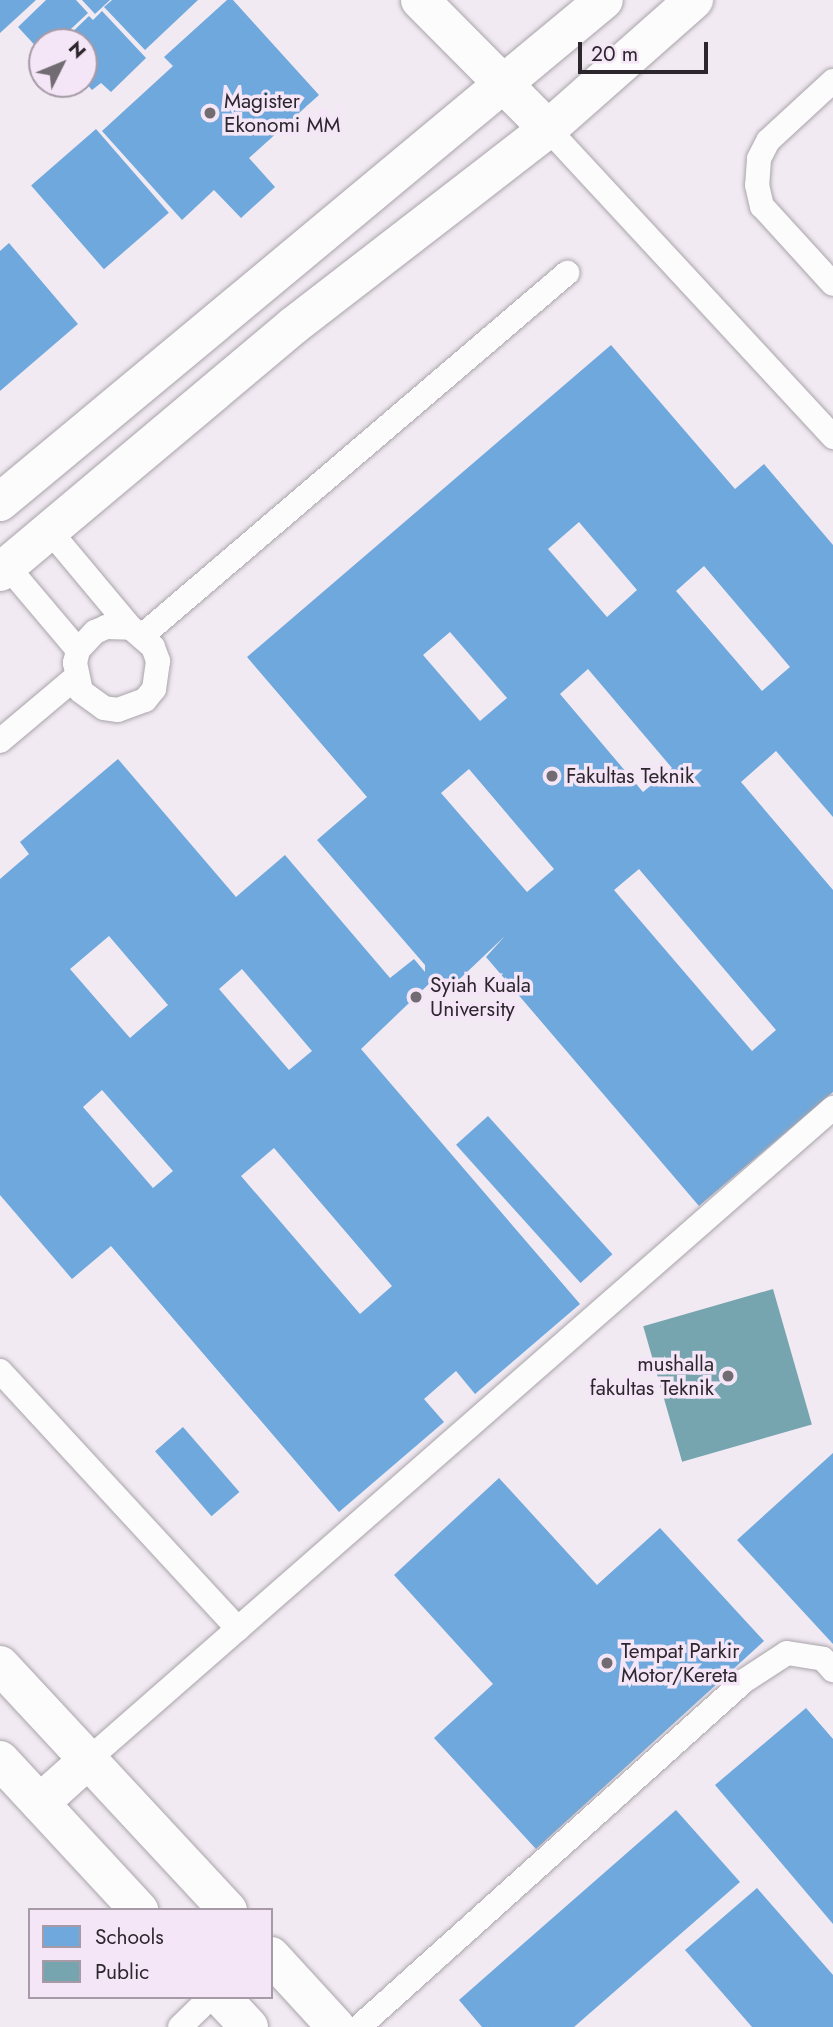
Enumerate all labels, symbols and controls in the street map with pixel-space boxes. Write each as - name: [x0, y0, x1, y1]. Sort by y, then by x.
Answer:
- north arrow: [28, 28, 98, 98]
- scale bar: [581, 28, 710, 72]
- text: N: [62, 35, 92, 64]
- text: 20 m: [591, 39, 638, 69]
- place label: Magister Ekonomi MM: [224, 88, 341, 138]
- marker: Magister Ekonomi MM: [202, 105, 218, 121]
- place label: Fakultas Teknik: [566, 763, 694, 789]
- marker: Fakultas Teknik: [544, 768, 560, 784]
- place label: Syiah Kuala University: [430, 972, 531, 1022]
- marker: Syiah Kuala University: [408, 989, 424, 1005]
- place label: mushalla fakultas Teknik: [590, 1351, 714, 1401]
- marker: mushalla fakultas Teknik: [720, 1368, 736, 1384]
- place label: Tempat Parkir Motor/Kereta: [621, 1638, 739, 1688]
- marker: Tempat Parkir Motor/Kereta: [599, 1655, 615, 1671]
- legend: [28, 1908, 273, 1999]
- text: Schools: [95, 1922, 164, 1952]
- text: Public: [95, 1957, 149, 1987]

